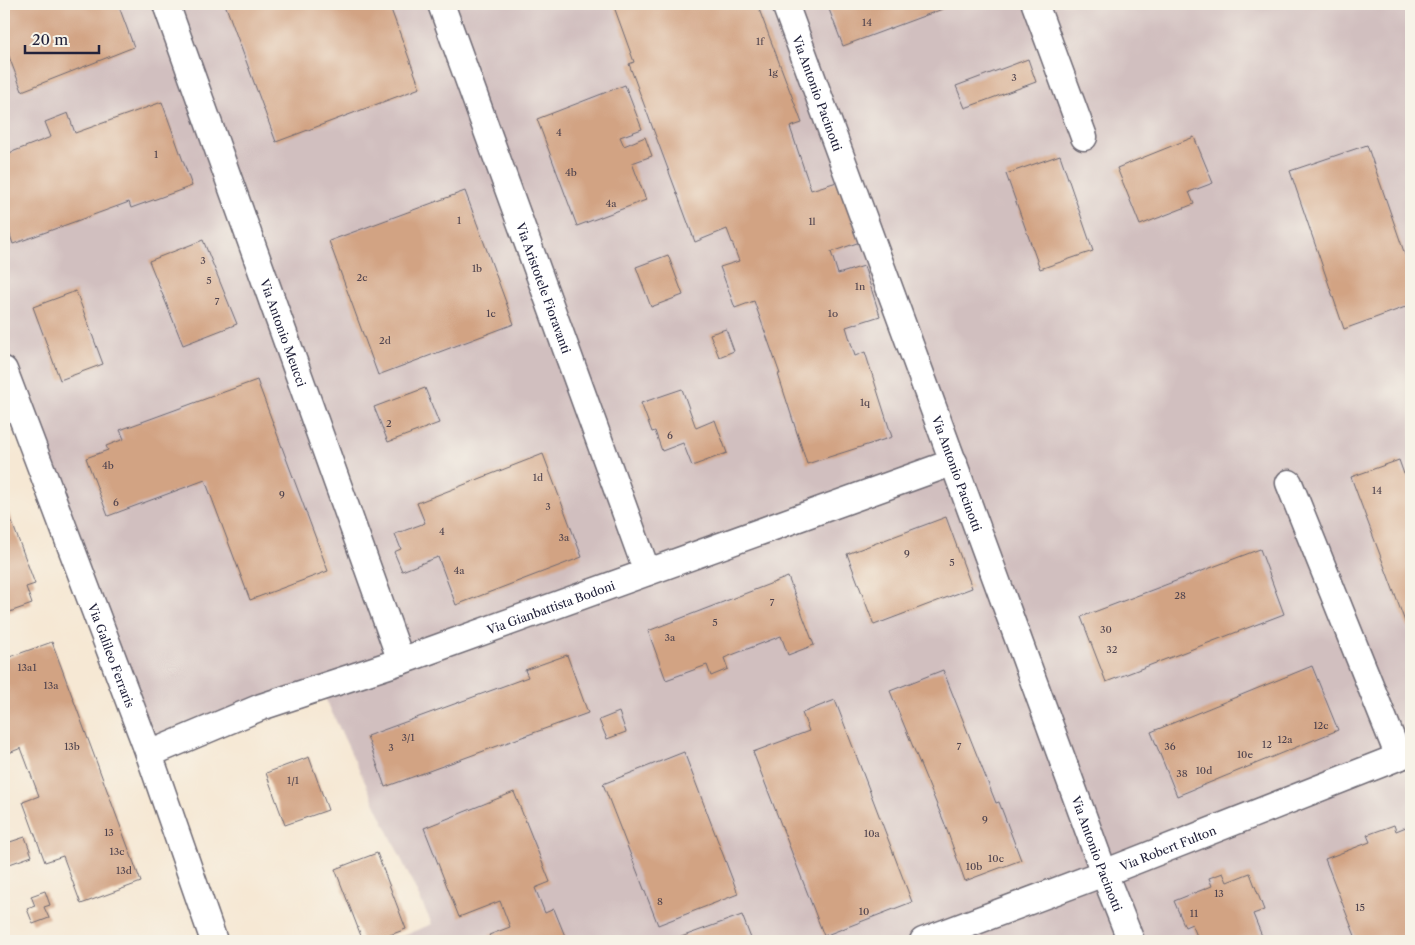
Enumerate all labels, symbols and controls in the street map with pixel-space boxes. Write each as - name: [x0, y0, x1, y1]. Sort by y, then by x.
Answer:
- house number: 14: [862, 16, 872, 29]
- scale bar: [25, 22, 99, 54]
- text: 20 m: [32, 30, 68, 49]
- street label: Via Antonio Pacinotti: [789, 32, 846, 153]
- house number: 1f: [756, 35, 765, 48]
- house number: 1g: [768, 66, 778, 79]
- house number: 3: [1011, 71, 1017, 84]
- house number: 4: [556, 126, 562, 139]
- house number: 1: [154, 148, 159, 161]
- house number: 4b: [565, 166, 577, 179]
- house number: 4a: [605, 197, 617, 210]
- house number: 1: [457, 214, 462, 227]
- house number: 1l: [808, 215, 816, 228]
- street label: Via Aristotele Fioravanti: [513, 220, 575, 356]
- house number: 3: [200, 254, 206, 267]
- house number: 1b: [472, 262, 482, 275]
- house number: 2c: [356, 271, 368, 284]
- house number: 5: [206, 274, 212, 287]
- street label: Via Antonio Meucci: [257, 276, 310, 389]
- house number: 1n: [855, 280, 866, 293]
- house number: 7: [215, 295, 220, 308]
- house number: 1c: [486, 307, 496, 320]
- house number: 1o: [828, 307, 838, 320]
- house number: 2d: [379, 334, 391, 347]
- house number: 1q: [860, 396, 870, 409]
- street label: Via Antonio Pacinotti: [929, 413, 985, 534]
- house number: 2: [386, 417, 392, 430]
- house number: 6: [667, 429, 673, 442]
- house number: 4b: [102, 459, 114, 472]
- house number: 1d: [533, 471, 543, 484]
- house number: 14: [1372, 484, 1382, 497]
- house number: 9: [279, 488, 285, 501]
- house number: 6: [113, 496, 119, 509]
- house number: 3: [545, 500, 551, 513]
- house number: 4: [439, 525, 445, 538]
- house number: 3a: [559, 531, 570, 544]
- house number: 9: [904, 547, 910, 560]
- house number: 5: [949, 556, 955, 569]
- house number: 4a: [453, 564, 465, 577]
- street label: Via Gianbattista Bodoni: [484, 577, 617, 637]
- house number: 28: [1174, 589, 1186, 602]
- house number: 7: [770, 596, 775, 609]
- street label: Via Galileo Ferraris: [85, 600, 138, 710]
- house number: 5: [712, 616, 718, 629]
- house number: 30: [1100, 623, 1112, 636]
- house number: 3a: [665, 631, 676, 644]
- house number: 32: [1106, 643, 1118, 656]
- house number: 13a1: [17, 661, 37, 674]
- house number: 13a: [44, 679, 59, 692]
- house number: 12c: [1313, 719, 1329, 732]
- house number: 3/1: [401, 731, 415, 744]
- house number: 12a: [1277, 733, 1293, 746]
- house number: 12: [1262, 738, 1272, 751]
- house number: 13b: [64, 740, 80, 753]
- house number: 7: [957, 740, 962, 753]
- house number: 36: [1164, 740, 1176, 753]
- house number: 3: [388, 741, 394, 754]
- house number: 10e: [1237, 748, 1253, 761]
- house number: 10d: [1196, 764, 1212, 777]
- house number: 38: [1176, 767, 1188, 780]
- house number: 1/1: [287, 774, 300, 787]
- street label: Via Antonio Pacinotti: [1068, 793, 1126, 914]
- house number: 9: [982, 813, 988, 826]
- street label: Via Robert Fulton: [1117, 822, 1219, 874]
- house number: 13: [104, 826, 114, 839]
- house number: 10a: [864, 827, 881, 840]
- house number: 13c: [110, 845, 124, 858]
- house number: 10c: [988, 852, 1004, 865]
- house number: 10b: [966, 860, 982, 873]
- house number: 13d: [116, 864, 132, 877]
- house number: 13: [1214, 887, 1224, 900]
- house number: 8: [657, 895, 663, 908]
- house number: 15: [1355, 901, 1365, 914]
- house number: 10: [859, 905, 869, 918]
- house number: 11: [1190, 907, 1199, 920]

